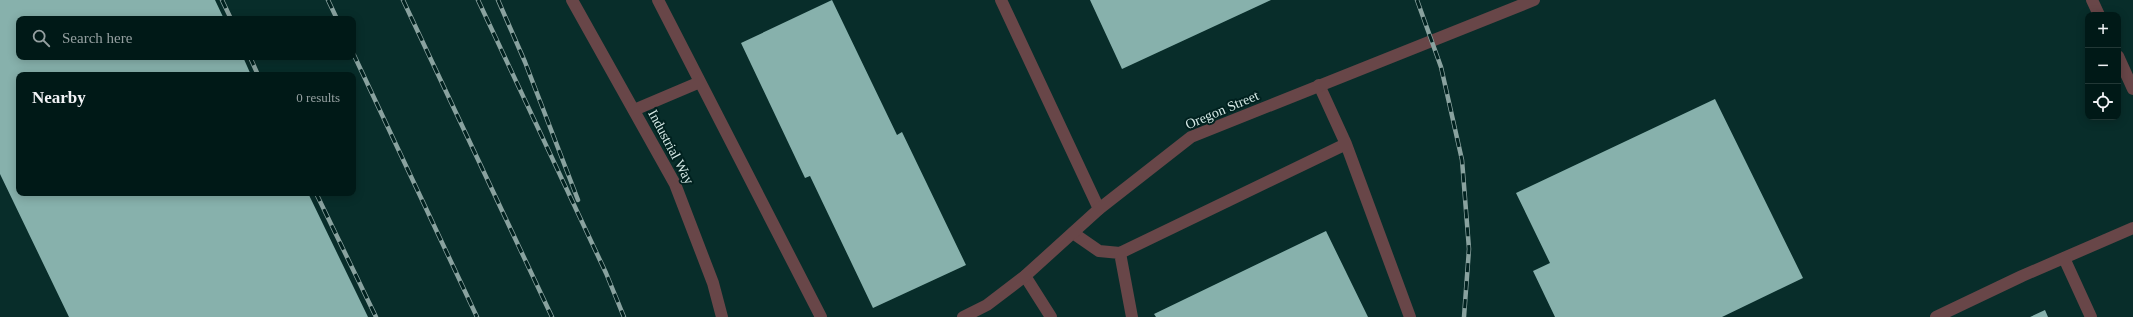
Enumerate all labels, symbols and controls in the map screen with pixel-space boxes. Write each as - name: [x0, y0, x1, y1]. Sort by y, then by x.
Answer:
- map controls: [2085, 12, 2121, 120]
- button: +: [2085, 12, 2121, 48]
- search box: [16, 16, 356, 60]
- icon: search: [30, 27, 52, 49]
- text: Search here: [62, 30, 132, 46]
- button: −: [2085, 48, 2121, 84]
- button: locate: [2085, 84, 2121, 120]
- text: Nearby: [32, 88, 86, 107]
- street label: Oregon Street: [1183, 88, 1261, 132]
- text: 0 results: [296, 90, 340, 105]
- street label: Industrial Way: [645, 107, 697, 187]

